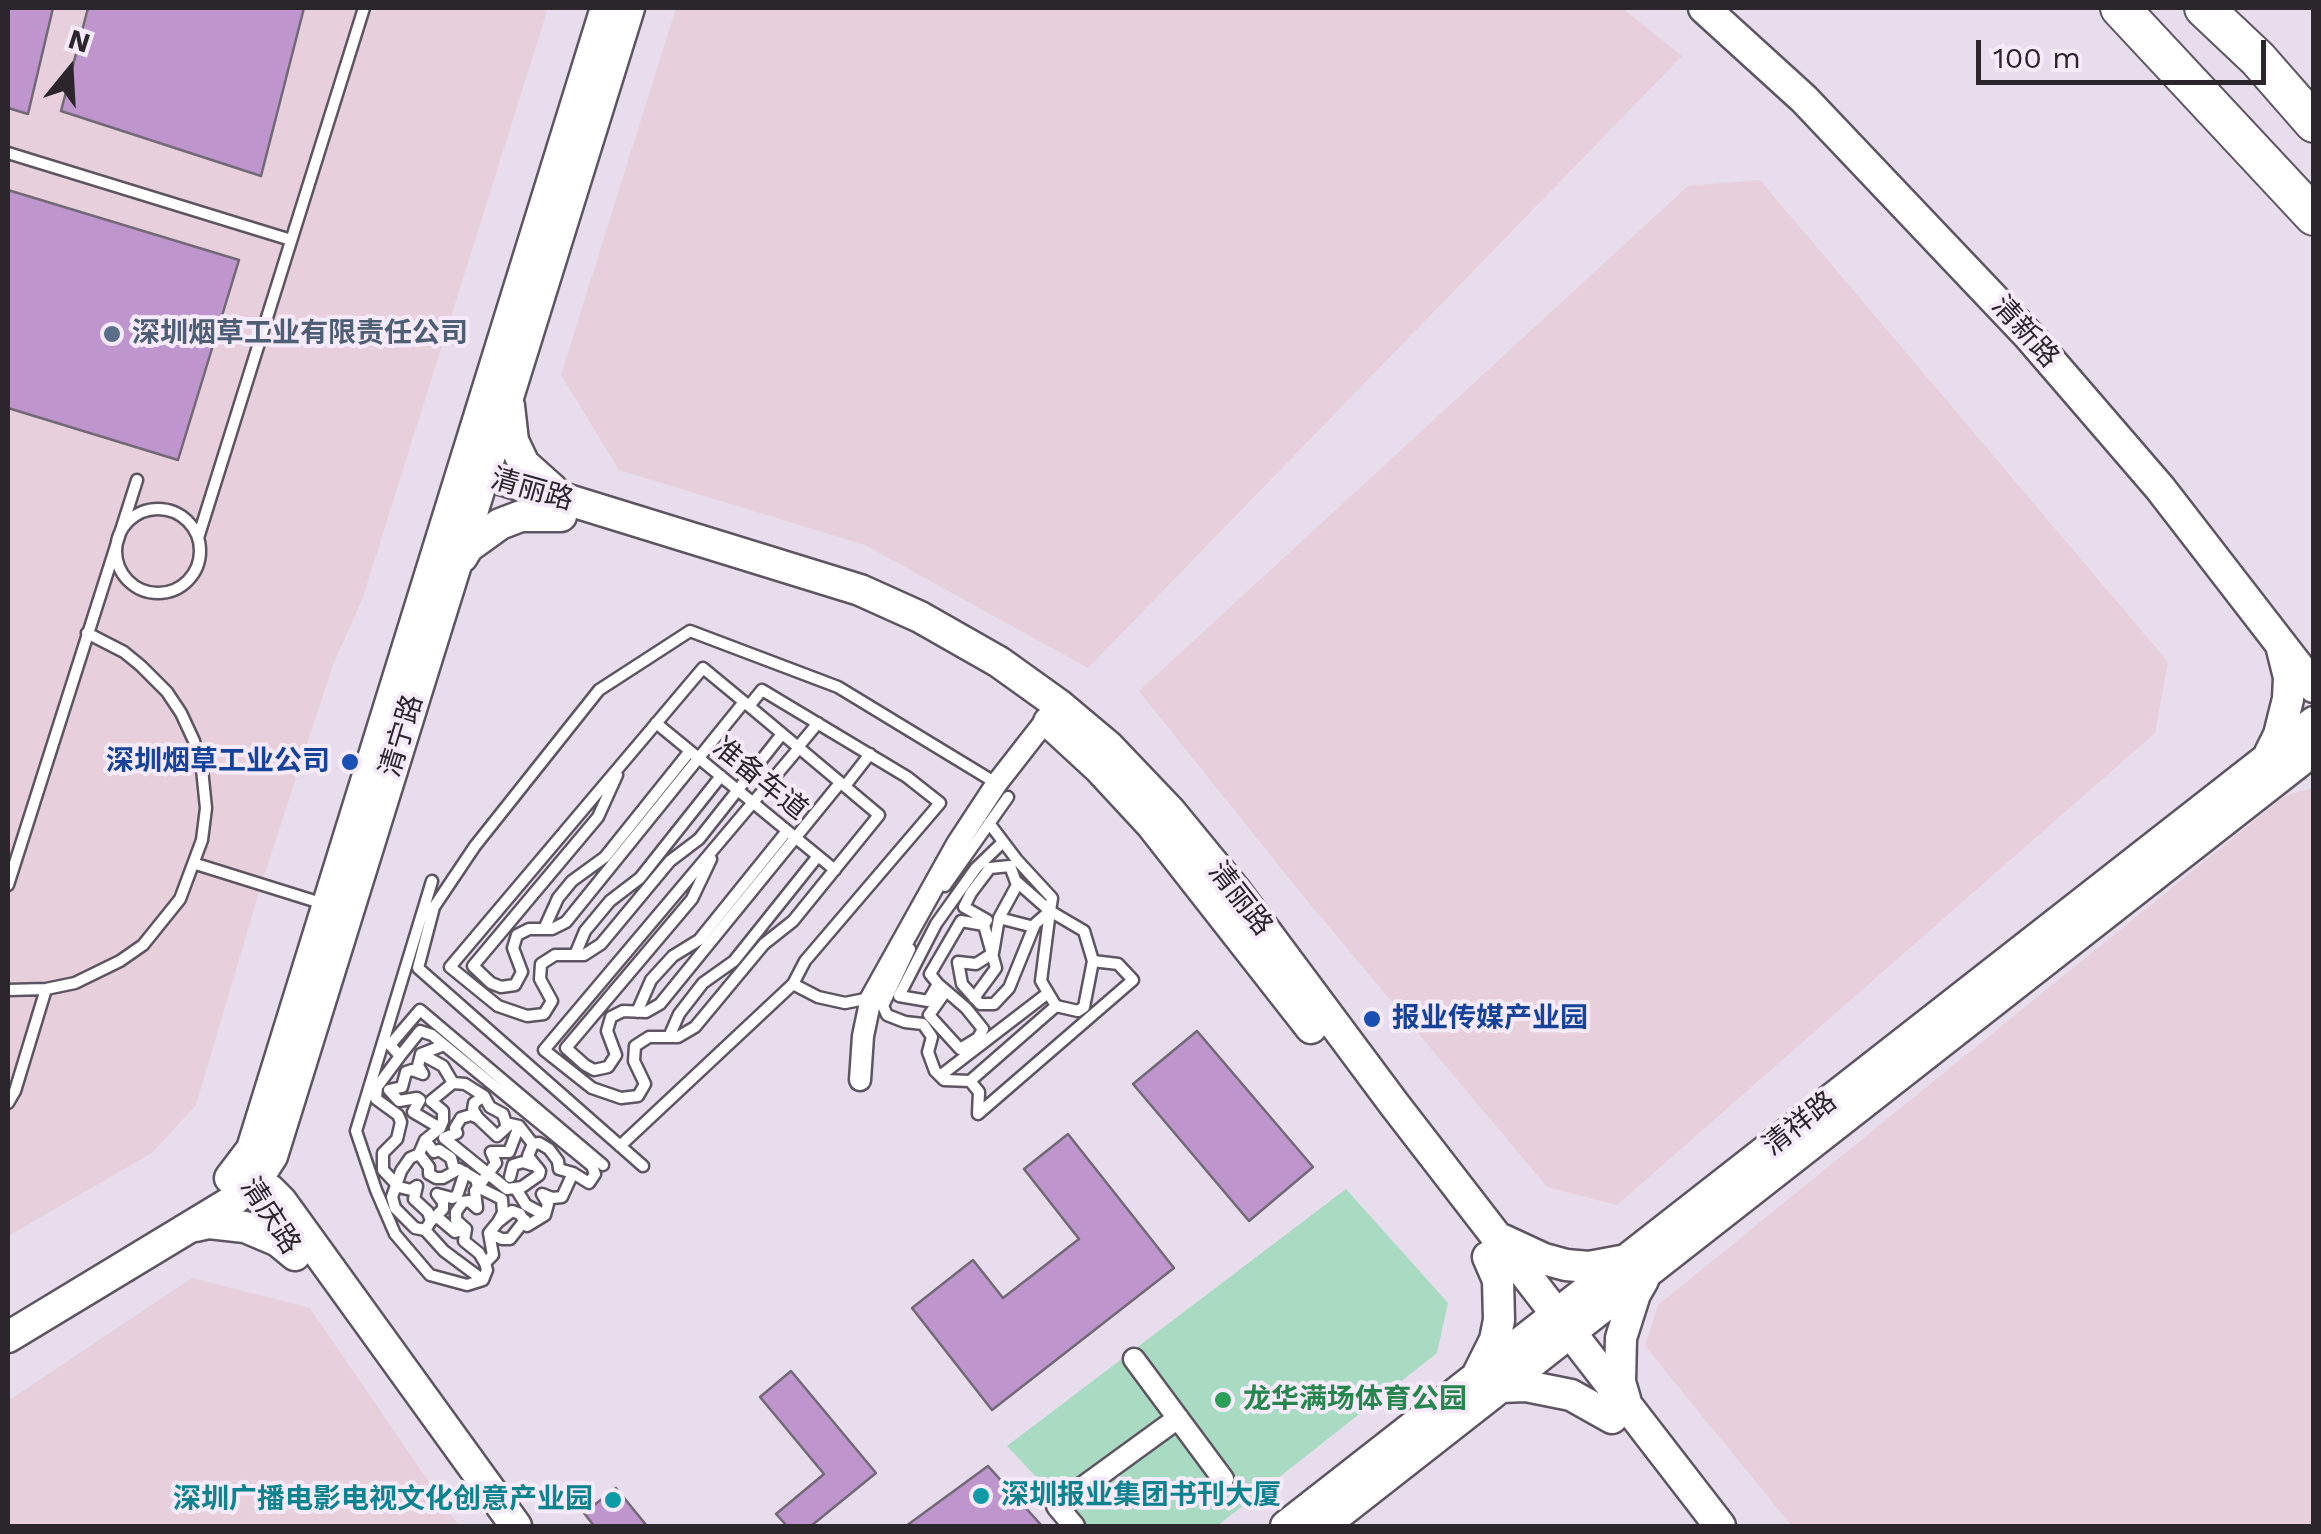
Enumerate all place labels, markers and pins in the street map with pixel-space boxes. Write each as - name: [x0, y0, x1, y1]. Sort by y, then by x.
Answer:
- place label: 深圳烟草工业有限责任公司: [132, 317, 468, 351]
- marker: 深圳烟草工业有限责任公司: [101, 323, 123, 345]
- place label: 深圳烟草工业公司: [106, 745, 330, 779]
- marker: 深圳烟草工业公司: [339, 751, 361, 773]
- place label: 报业传媒产业园: [1392, 1002, 1588, 1036]
- marker: 报业传媒产业园: [1361, 1008, 1383, 1030]
- place label: 龙华满场体育公园: [1243, 1383, 1467, 1417]
- marker: 龙华满场体育公园: [1212, 1389, 1234, 1411]
- place label: 深圳报业集团书刊大厦: [1001, 1479, 1281, 1513]
- place label: 深圳广播电影电视文化创意产业园: [173, 1483, 593, 1517]
- marker: 深圳报业集团书刊大厦: [970, 1485, 992, 1507]
- marker: 深圳广播电影电视文化创意产业园: [602, 1489, 624, 1511]

